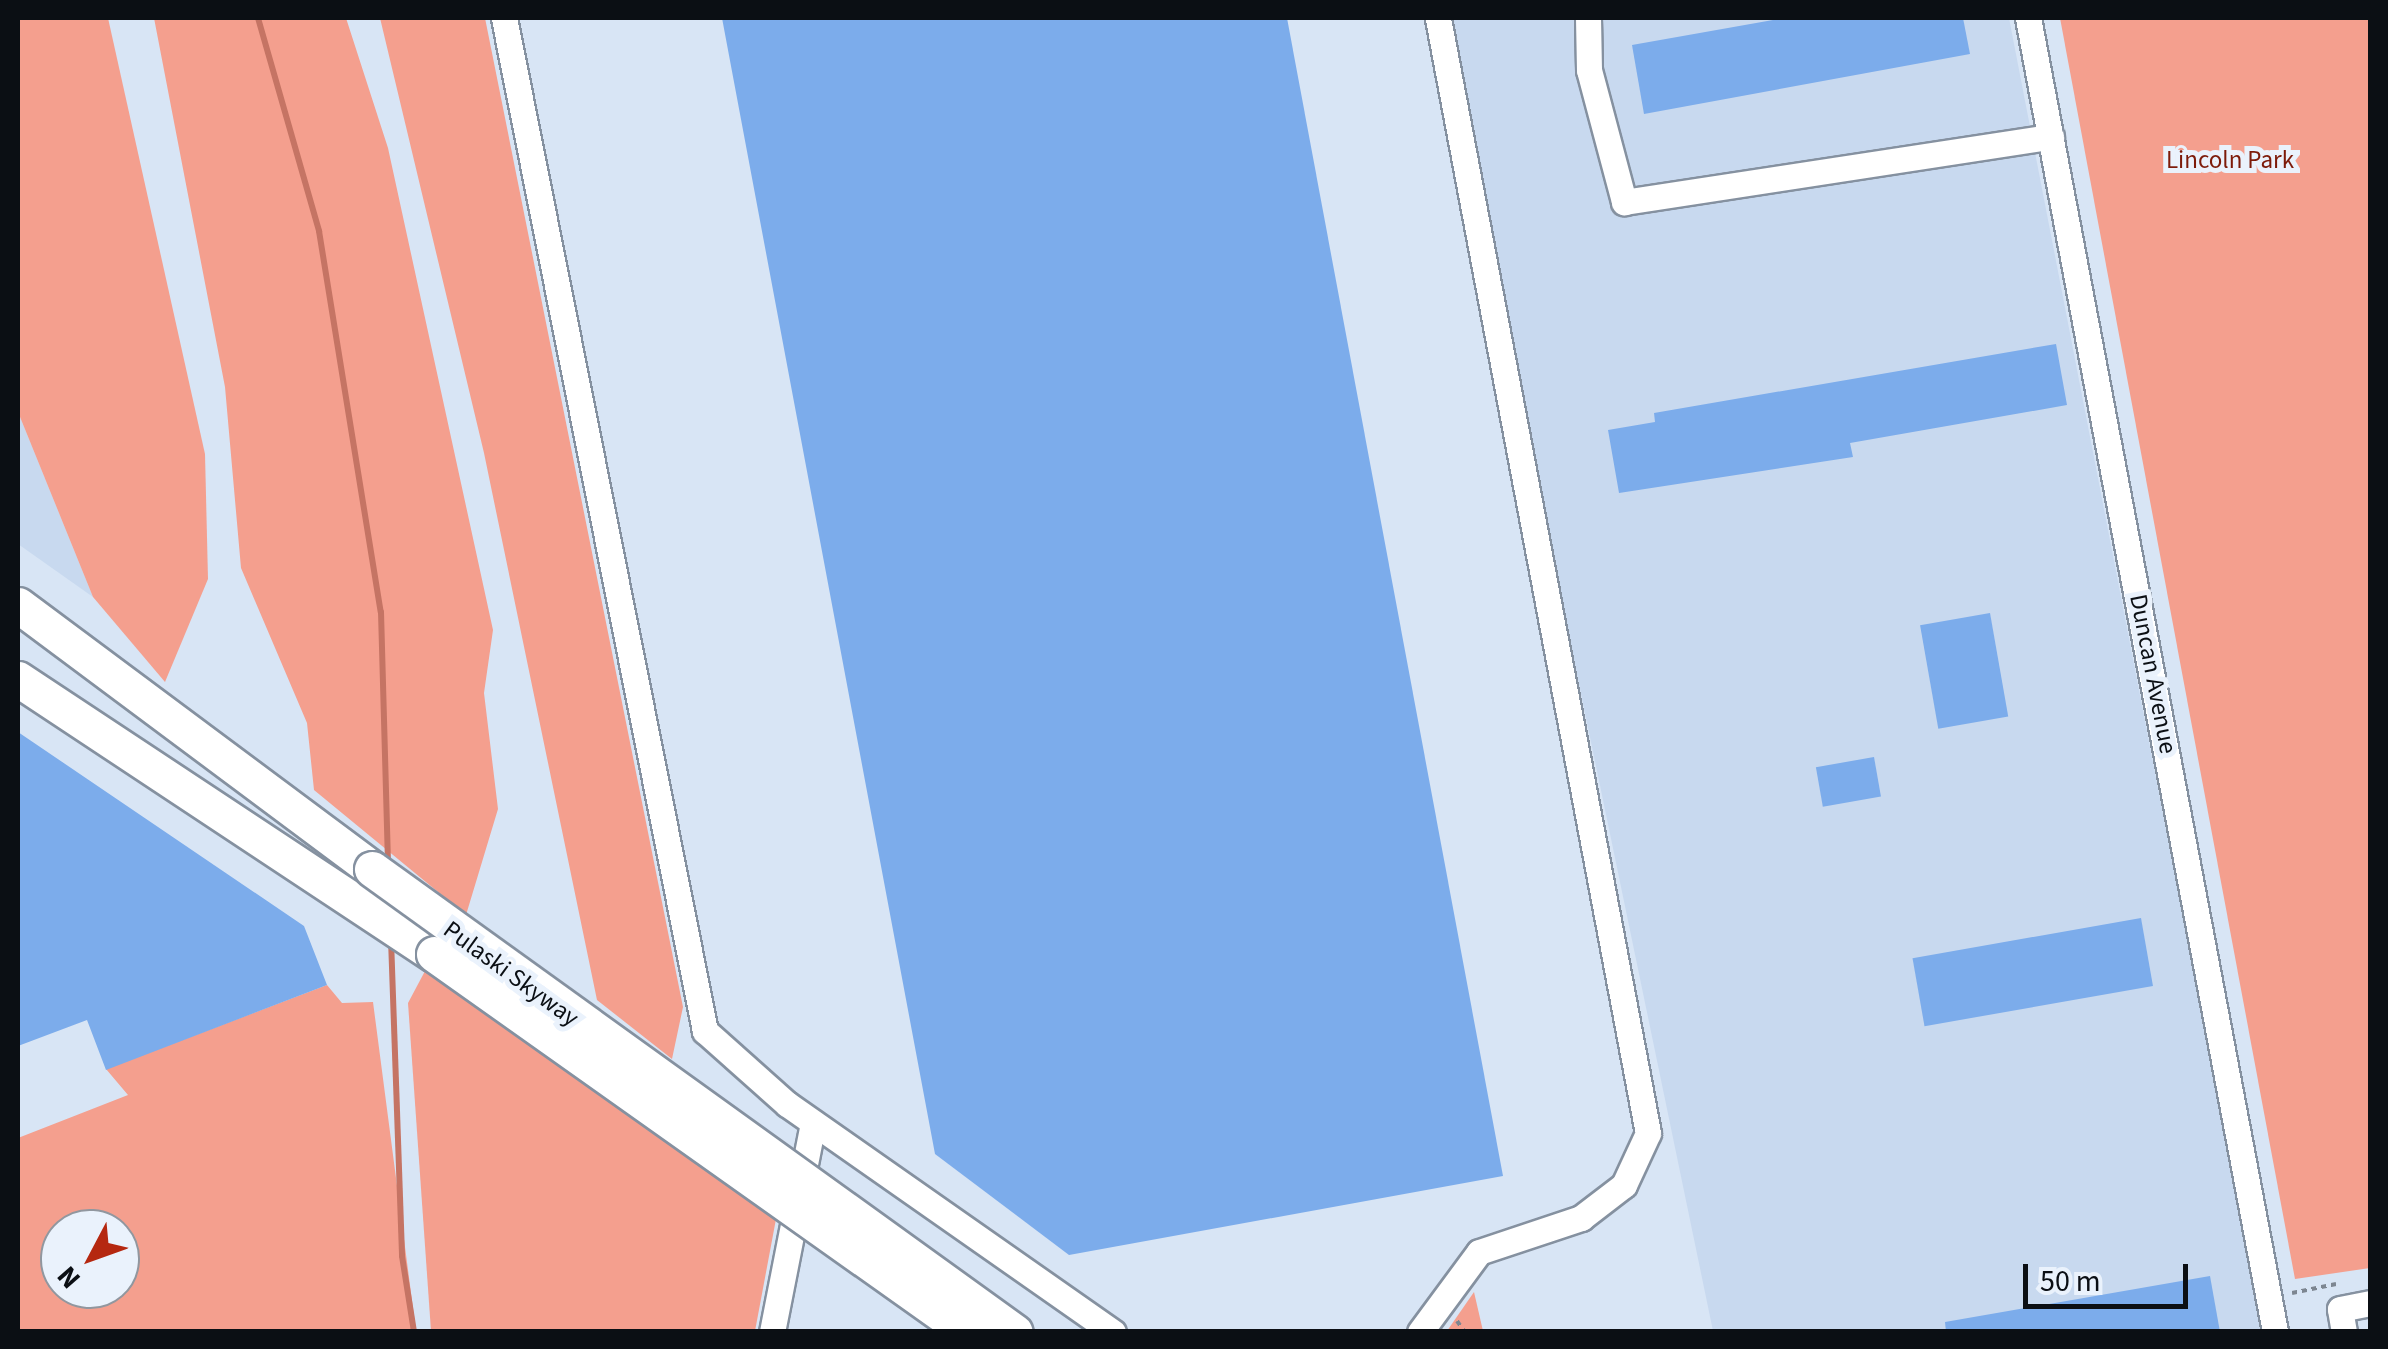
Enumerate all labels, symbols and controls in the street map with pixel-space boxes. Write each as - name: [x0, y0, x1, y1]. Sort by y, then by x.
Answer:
- park label: Lincoln Park: [2166, 145, 2294, 175]
- street label: Duncan Avenue: [2123, 592, 2183, 756]
- street label: Pulaski Skyway: [437, 915, 585, 1033]
- north arrow: [40, 1209, 140, 1309]
- scale bar: [2028, 1244, 2193, 1306]
- text: N: [48, 1257, 90, 1298]
- text: 50 m: [2040, 1260, 2101, 1303]

